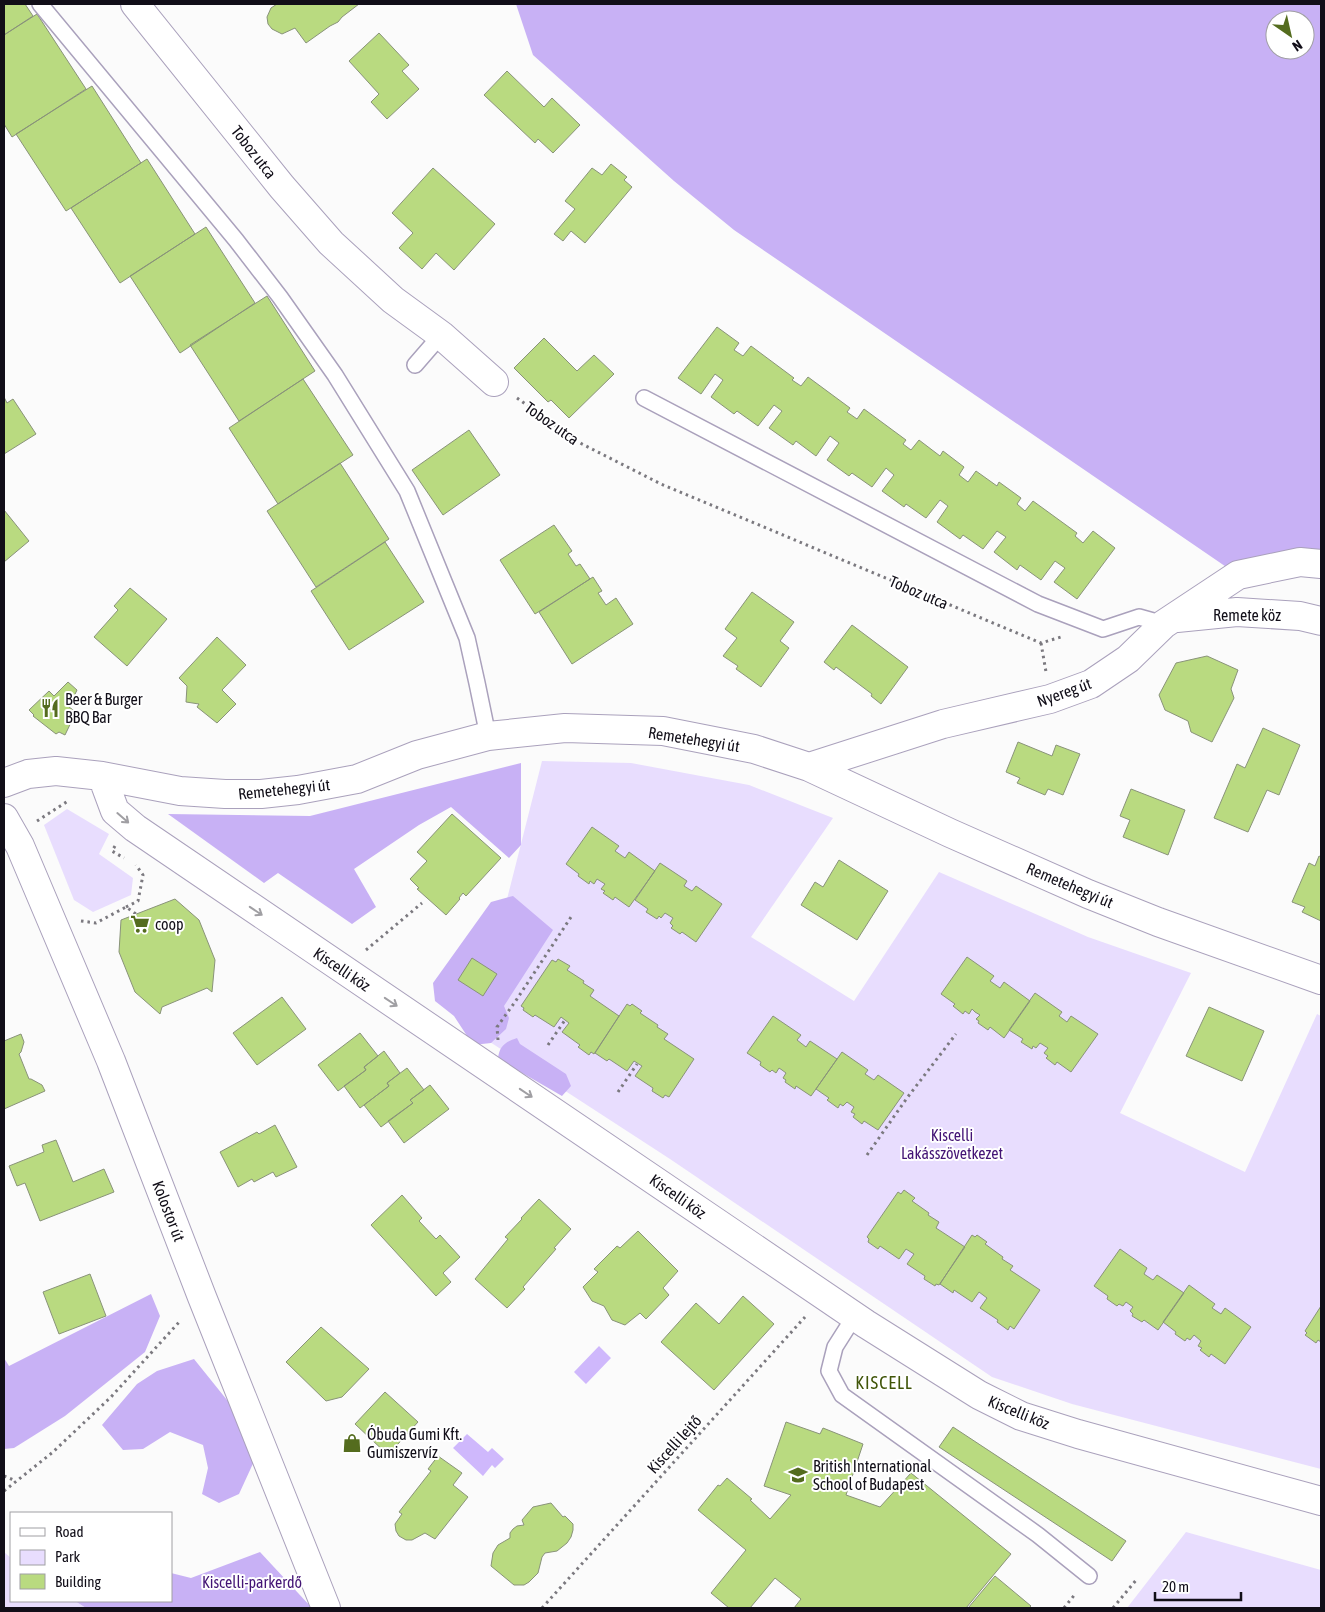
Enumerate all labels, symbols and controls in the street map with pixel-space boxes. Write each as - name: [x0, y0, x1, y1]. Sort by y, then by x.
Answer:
- north arrow: [1265, 10, 1315, 60]
- text: N: [1289, 37, 1305, 55]
- street label: Toboz utca: [228, 122, 280, 182]
- street label: Toboz utca: [521, 398, 583, 448]
- street label: Toboz utca: [887, 572, 951, 612]
- street label: Remete köz: [1213, 606, 1281, 624]
- street label: Nyereg út: [1034, 674, 1094, 711]
- place label: Beer & Burger BBQ Bar: [65, 690, 143, 726]
- restaurant icon: Beer & Burger BBQ Bar: [39, 697, 61, 719]
- street label: Remetehegyi út: [647, 723, 741, 756]
- street label: Remetehegyi út: [237, 775, 331, 804]
- one-way arrow: [117, 812, 130, 824]
- street label: Remetehegyi út: [1024, 859, 1116, 912]
- one-way arrow: [249, 906, 263, 916]
- supermarket icon: coop: [129, 913, 151, 935]
- place label: coop: [155, 915, 184, 934]
- street label: Kiscelli köz: [310, 943, 374, 995]
- one-way arrow: [384, 997, 398, 1007]
- one-way arrow: [518, 1088, 532, 1098]
- park label: Kiscelli Lakásszövetkezet: [901, 1126, 1003, 1162]
- street label: Kiscelli köz: [646, 1170, 710, 1222]
- street label: Kolostor út: [149, 1178, 189, 1244]
- district label: KISCELL: [855, 1372, 913, 1393]
- street label: Kiscelli köz: [986, 1392, 1053, 1433]
- street label: Kiscelli lejtő: [643, 1411, 705, 1477]
- place label: Óbuda Gumi Kft. Gumiszervíz: [367, 1425, 462, 1461]
- shop icon: Óbuda Gumi Kft. Gumiszervíz: [341, 1432, 363, 1454]
- place label: British International School of Budapest: [813, 1457, 932, 1494]
- school or university icon: British International School of Budapest: [787, 1464, 809, 1486]
- legend: [10, 1512, 172, 1602]
- text: Road: [55, 1523, 84, 1540]
- text: Park: [55, 1548, 80, 1565]
- scale bar: [1155, 1570, 1241, 1602]
- text: Building: [55, 1573, 101, 1590]
- park label: Kiscelli-parkerdő: [202, 1573, 302, 1592]
- text: 20 m: [1162, 1578, 1189, 1595]

